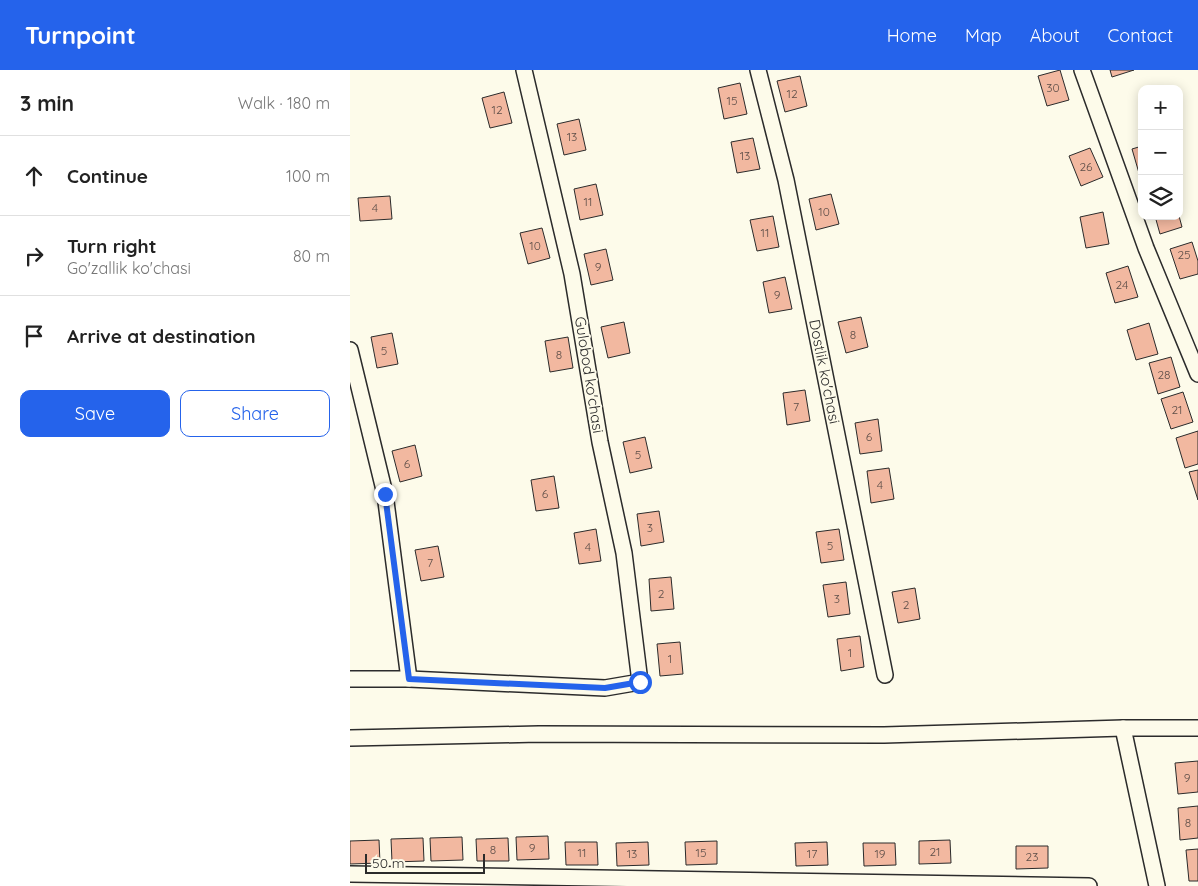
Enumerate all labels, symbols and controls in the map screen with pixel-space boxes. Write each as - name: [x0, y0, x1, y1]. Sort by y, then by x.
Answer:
- text: Turnpoint: [25, 20, 136, 50]
- text: Home: [887, 24, 937, 47]
- text: Map: [965, 24, 1002, 47]
- text: About: [1030, 24, 1080, 47]
- text: Contact: [1108, 24, 1173, 47]
- house number: 30: [1046, 80, 1060, 95]
- map controls: [1138, 85, 1183, 220]
- button: +: [1138, 85, 1183, 130]
- house number: 12: [786, 86, 798, 101]
- text: 3 min: [20, 90, 74, 116]
- text: Walk · 180 m: [238, 93, 330, 113]
- house number: 15: [727, 93, 737, 108]
- house number: 12: [491, 102, 503, 117]
- house number: 13: [567, 129, 577, 144]
- button: −: [1138, 130, 1183, 175]
- house number: 13: [740, 148, 750, 163]
- house number: 26: [1079, 159, 1093, 174]
- icon: ahead: [20, 162, 48, 190]
- text: Continue: [67, 164, 148, 188]
- text: 100 m: [286, 166, 330, 186]
- button: layers: [1138, 175, 1183, 220]
- house number: 11: [584, 194, 592, 209]
- house number: 4: [372, 200, 378, 215]
- house number: 10: [818, 204, 830, 219]
- house number: 11: [761, 225, 769, 240]
- text: Turn right: [67, 234, 156, 258]
- house number: 10: [529, 238, 541, 253]
- icon: right: [20, 242, 48, 270]
- text: 80 m: [293, 246, 330, 266]
- house number: 25: [1177, 247, 1191, 262]
- text: Go'zallik ko'chasi: [67, 258, 191, 278]
- house number: 9: [595, 259, 602, 274]
- house number: 24: [1116, 277, 1128, 292]
- house number: 9: [774, 287, 781, 302]
- street label: Gulobod ko'chasi: [571, 315, 608, 435]
- street label: Dostlik ko'chasi: [805, 318, 845, 426]
- icon: arrive: [20, 322, 48, 350]
- text: Arrive at destination: [67, 324, 256, 348]
- house number: 8: [850, 327, 856, 342]
- house number: 5: [381, 343, 387, 358]
- house number: 8: [556, 347, 562, 362]
- house number: 28: [1157, 367, 1171, 382]
- button: Save: [20, 390, 170, 437]
- button: Share: [180, 390, 330, 437]
- house number: 7: [793, 399, 799, 414]
- house number: 21: [1171, 402, 1183, 417]
- house number: 6: [866, 429, 873, 444]
- house number: 5: [635, 447, 641, 462]
- house number: 6: [404, 456, 411, 471]
- house number: 4: [877, 477, 883, 492]
- route end: [374, 483, 397, 506]
- house number: 6: [542, 486, 549, 501]
- house number: 3: [647, 520, 653, 535]
- house number: 5: [827, 538, 833, 553]
- house number: 4: [585, 539, 591, 554]
- house number: 7: [427, 555, 433, 570]
- house number: 2: [658, 586, 665, 601]
- house number: 3: [834, 591, 840, 606]
- house number: 2: [903, 597, 910, 612]
- house number: 1: [848, 645, 852, 660]
- house number: 1: [668, 651, 672, 666]
- route start: [629, 671, 652, 694]
- house number: 9: [1184, 770, 1191, 785]
- house number: 8: [1185, 815, 1191, 830]
- house number: 9: [529, 840, 536, 855]
- house number: 8: [490, 842, 496, 857]
- house number: 21: [929, 844, 941, 859]
- house number: 11: [578, 845, 586, 860]
- house number: 15: [696, 845, 706, 860]
- house number: 13: [627, 846, 637, 861]
- house number: 17: [807, 846, 817, 861]
- house number: 19: [874, 846, 886, 861]
- house number: 23: [1026, 849, 1038, 864]
- scale bar: [365, 851, 485, 874]
- text: 50 m: [372, 854, 405, 872]

